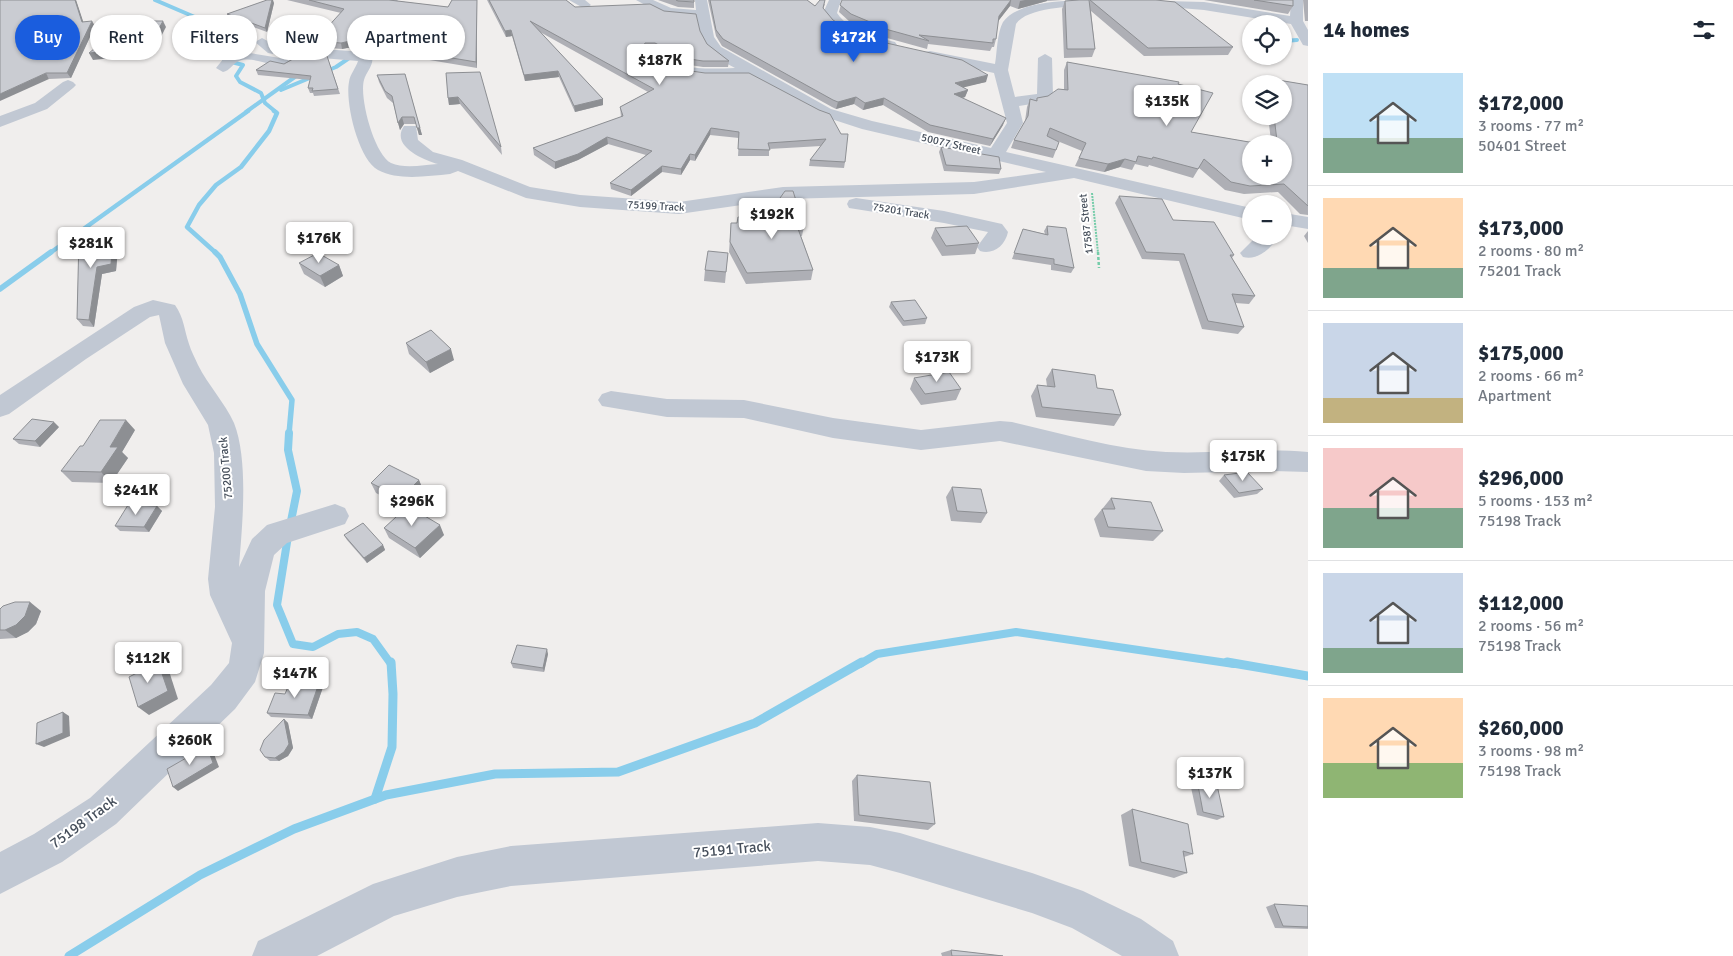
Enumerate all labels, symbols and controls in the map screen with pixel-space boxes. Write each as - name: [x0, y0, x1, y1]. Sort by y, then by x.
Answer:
- chip: Buy: [15, 15, 80, 60]
- chip: Rent: [90, 15, 162, 60]
- chip: Filters: [172, 15, 257, 60]
- chip: New: [267, 15, 337, 60]
- chip: Apartment: [347, 15, 465, 60]
- map controls: [1242, 15, 1292, 245]
- button: locate: [1242, 15, 1292, 65]
- icon: filters: [1690, 16, 1718, 44]
- text: 14 homes: [1323, 17, 1409, 43]
- pin: $172K: [819, 20, 889, 63]
- text: $172K: [832, 27, 876, 47]
- pin: $187K: [625, 44, 695, 86]
- text: $187K: [638, 50, 682, 70]
- button: layers: [1242, 75, 1292, 125]
- pin: $135K: [1132, 84, 1202, 127]
- text: $172,000: [1478, 90, 1564, 116]
- text: $135K: [1145, 91, 1189, 111]
- icon: home: [1363, 93, 1423, 153]
- text: 3 rooms · 77 m²: [1478, 116, 1584, 136]
- street label: 50077 Street: [920, 131, 982, 157]
- button: +: [1242, 135, 1292, 185]
- text: 50401 Street: [1478, 136, 1566, 156]
- street label: 17587 Street: [1076, 193, 1096, 255]
- button: −: [1242, 195, 1292, 245]
- street label: 75199 Track: [627, 198, 685, 214]
- pin: $192K: [737, 198, 807, 240]
- street label: 75201 Track: [872, 200, 931, 222]
- text: $192K: [750, 204, 794, 224]
- text: $173,000: [1478, 215, 1564, 241]
- icon: home: [1363, 218, 1423, 278]
- pin: $176K: [284, 222, 354, 264]
- pin: $281K: [56, 226, 126, 269]
- text: $176K: [297, 228, 341, 248]
- text: $281K: [69, 233, 113, 253]
- text: 2 rooms · 80 m²: [1478, 241, 1584, 261]
- text: 75201 Track: [1478, 261, 1561, 281]
- pin: $173K: [902, 340, 972, 383]
- text: $175,000: [1478, 340, 1564, 366]
- icon: home: [1363, 343, 1423, 403]
- text: $173K: [915, 347, 959, 367]
- text: 2 rooms · 66 m²: [1478, 366, 1584, 386]
- text: Apartment: [1478, 386, 1551, 406]
- street label: 75200 Track: [216, 436, 236, 500]
- pin: $175K: [1208, 440, 1278, 482]
- text: $175K: [1221, 446, 1265, 466]
- text: $296,000: [1478, 465, 1564, 491]
- icon: home: [1363, 468, 1423, 528]
- pin: $241K: [101, 474, 171, 516]
- text: $241K: [114, 480, 158, 500]
- pin: $296K: [377, 484, 447, 527]
- text: $296K: [390, 491, 434, 511]
- text: 5 rooms · 153 m²: [1478, 491, 1593, 511]
- text: 75198 Track: [1478, 511, 1561, 531]
- text: $112,000: [1478, 590, 1564, 616]
- icon: home: [1363, 593, 1423, 653]
- text: 2 rooms · 56 m²: [1478, 616, 1584, 636]
- text: 75198 Track: [1478, 636, 1561, 656]
- pin: $112K: [113, 642, 183, 684]
- text: $112K: [126, 648, 170, 668]
- pin: $147K: [260, 656, 330, 699]
- text: $147K: [273, 663, 317, 683]
- text: $260,000: [1478, 715, 1564, 741]
- icon: home: [1363, 718, 1423, 778]
- pin: $260K: [155, 724, 225, 766]
- text: $260K: [168, 730, 212, 750]
- text: 3 rooms · 98 m²: [1478, 741, 1584, 761]
- pin: $137K: [1175, 756, 1245, 799]
- text: 75198 Track: [1478, 761, 1561, 781]
- text: $137K: [1188, 763, 1232, 783]
- street label: 75198 Track: [46, 792, 120, 852]
- street label: 75191 Track: [692, 837, 772, 861]

